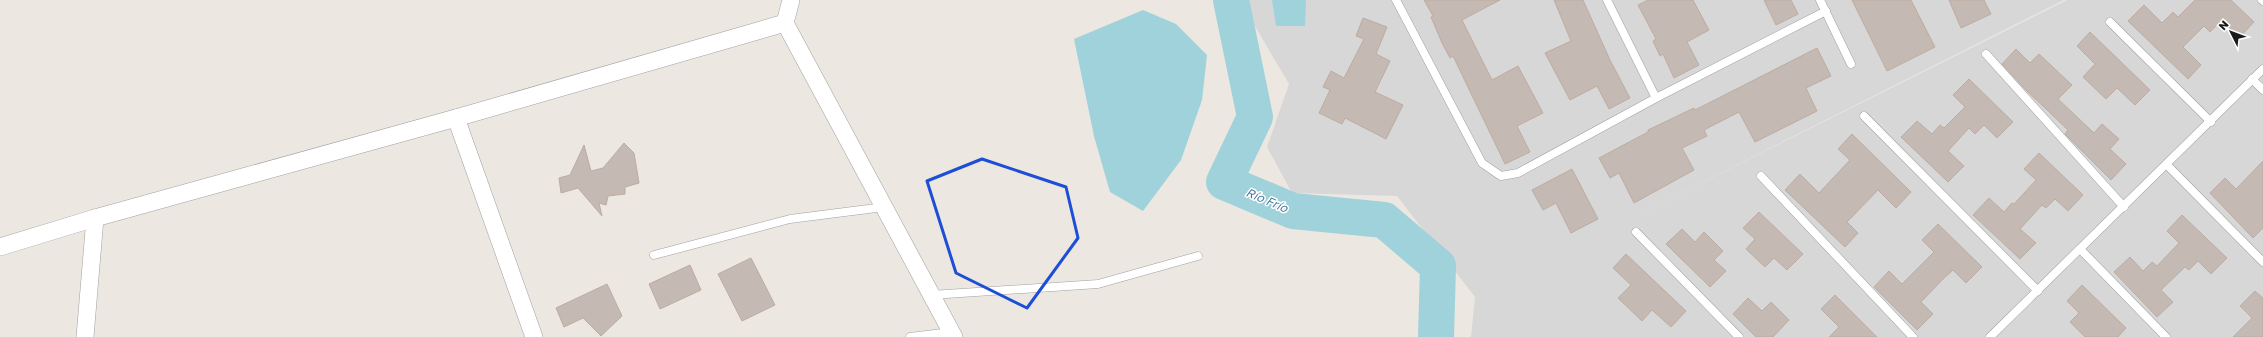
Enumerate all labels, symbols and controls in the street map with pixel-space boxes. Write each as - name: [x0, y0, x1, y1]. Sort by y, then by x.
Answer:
- north arrow: [2211, 12, 2251, 52]
- text: N: [2216, 18, 2231, 32]
- water label: Río Frío: [1244, 185, 1291, 216]

